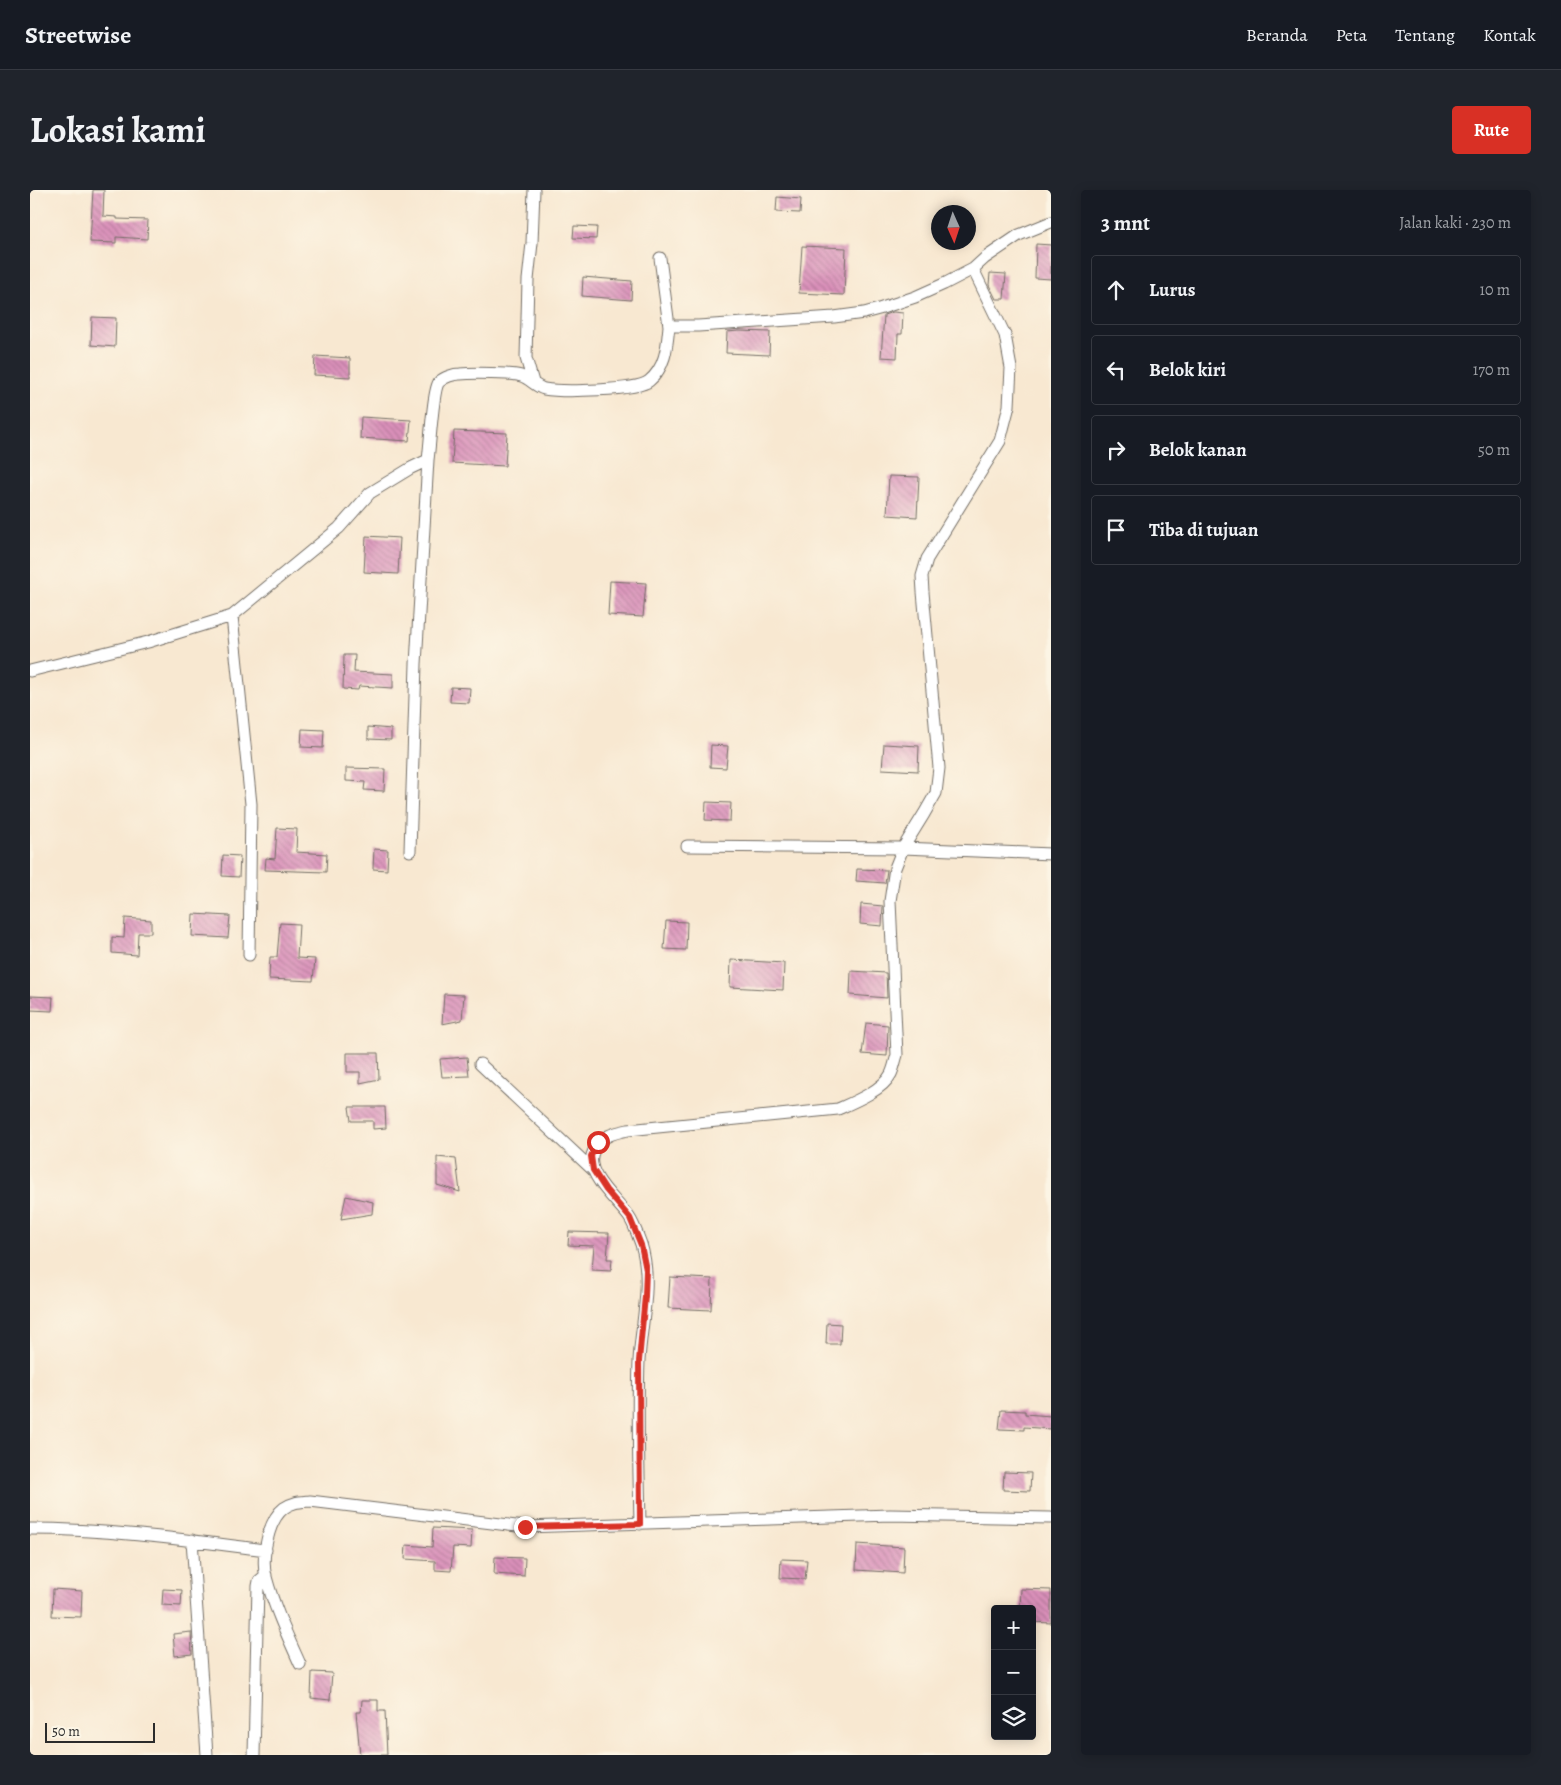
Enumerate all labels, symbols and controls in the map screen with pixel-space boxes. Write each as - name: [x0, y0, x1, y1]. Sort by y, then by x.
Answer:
- text: Streetwise: [25, 19, 131, 51]
- text: Beranda: [1246, 23, 1308, 47]
- text: Peta: [1336, 23, 1367, 47]
- text: Tentang: [1395, 23, 1455, 47]
- text: Kontak: [1483, 23, 1536, 47]
- text: Lokasi kami: [30, 106, 206, 154]
- button: Rute: [1452, 106, 1531, 154]
- north arrow: [931, 205, 976, 250]
- text: 3 mnt: [1101, 209, 1150, 237]
- text: Jalan kaki · 230 m: [1399, 212, 1511, 234]
- icon: ahead: [1102, 276, 1130, 304]
- text: Lurus: [1149, 277, 1195, 303]
- text: 10 m: [1480, 279, 1510, 301]
- icon: left: [1102, 356, 1130, 384]
- text: Belok kiri: [1149, 357, 1226, 383]
- text: 170 m: [1473, 359, 1510, 381]
- icon: right: [1102, 436, 1130, 464]
- text: Belok kanan: [1149, 437, 1247, 463]
- text: 50 m: [1478, 439, 1510, 461]
- icon: arrive: [1102, 516, 1130, 544]
- text: Tiba di tujuan: [1149, 517, 1258, 543]
- route start: [587, 1131, 610, 1154]
- route end: [514, 1516, 537, 1539]
- map controls: [991, 1605, 1036, 1740]
- button: +: [991, 1605, 1036, 1650]
- button: −: [991, 1650, 1036, 1695]
- button: layers: [991, 1695, 1036, 1740]
- scale bar: [45, 1720, 155, 1743]
- text: 50 m: [52, 1722, 80, 1741]

